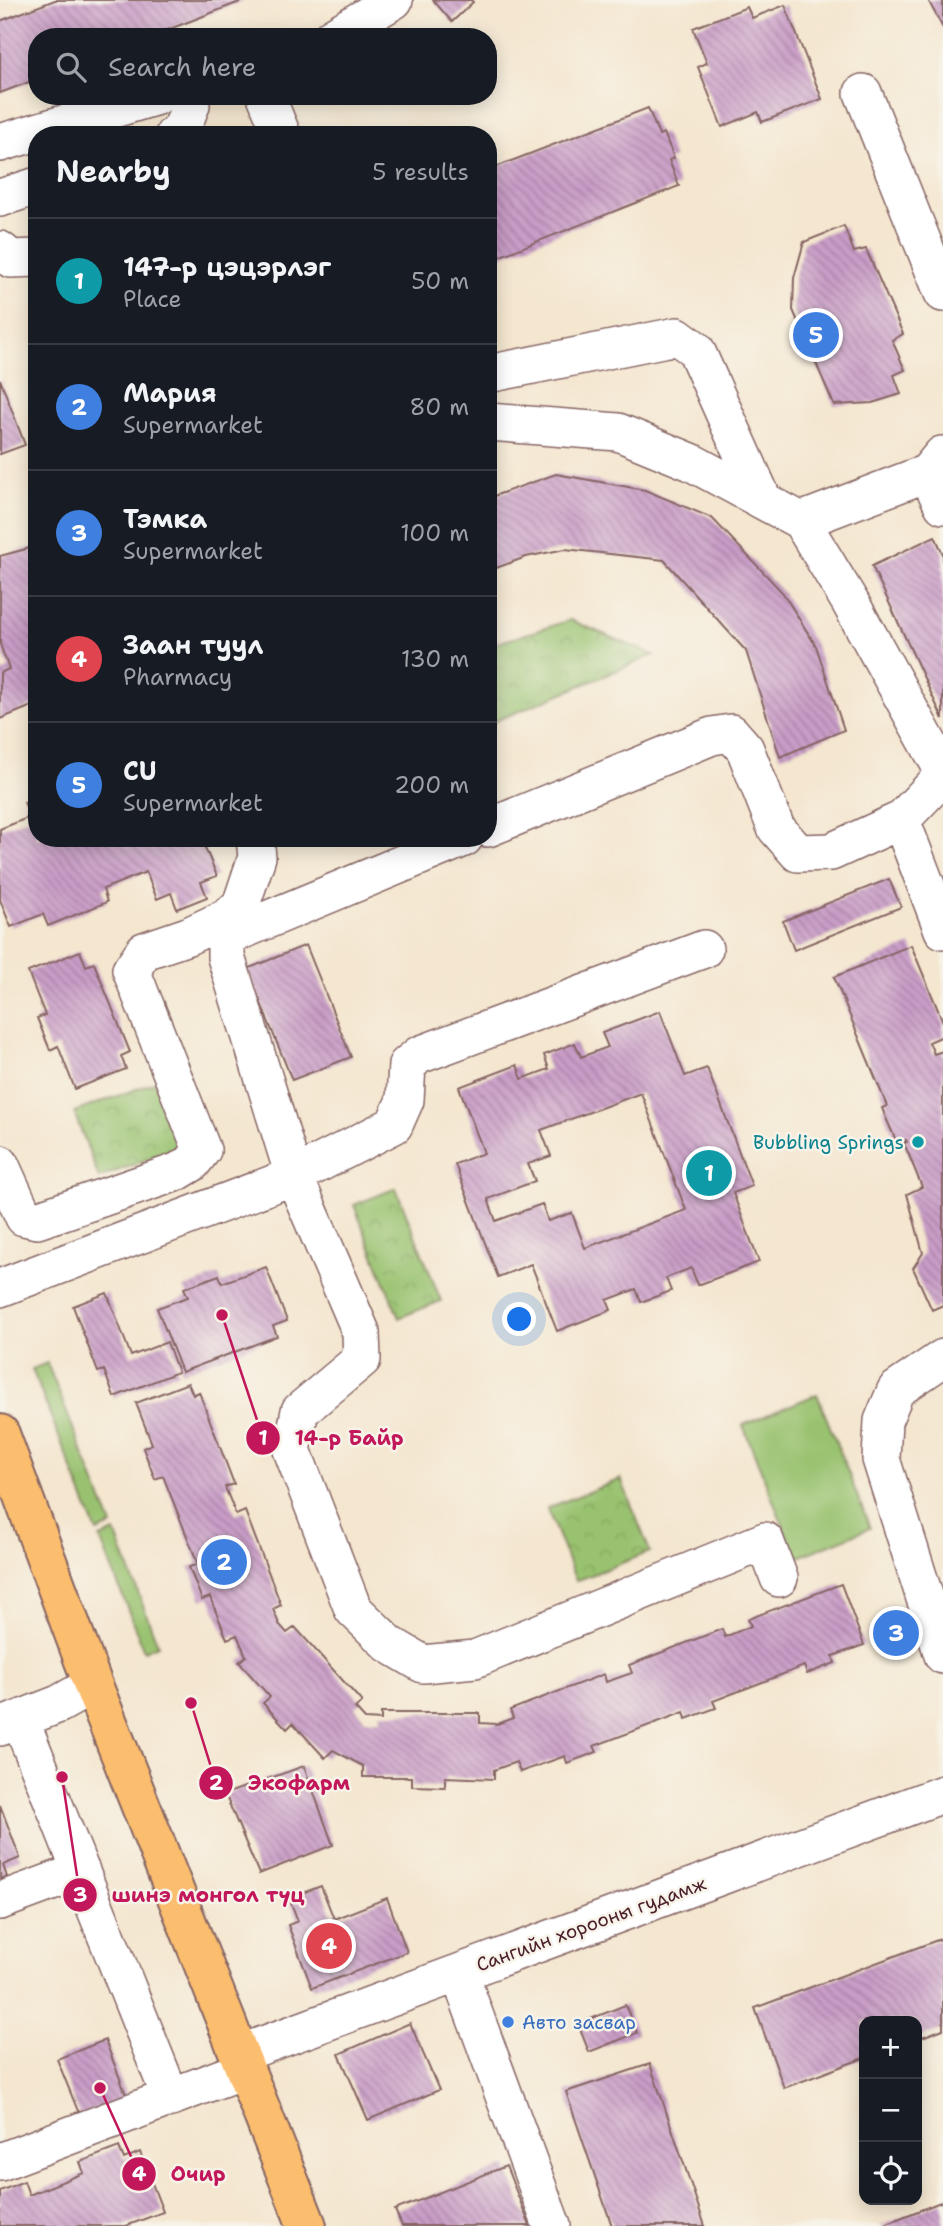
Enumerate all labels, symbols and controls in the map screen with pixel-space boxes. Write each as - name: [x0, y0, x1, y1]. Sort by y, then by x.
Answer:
- search box: [28, 28, 497, 105]
- icon: search: [52, 48, 90, 86]
- text: Search here: [108, 49, 257, 84]
- text: Nearby: [56, 151, 171, 192]
- text: 5 results: [372, 157, 469, 187]
- text: 147-р цэцэрлэг: [123, 249, 331, 284]
- text: 1: [74, 266, 84, 296]
- text: 50 m: [411, 266, 469, 296]
- text: Place: [123, 284, 182, 314]
- pin: 5: [793, 309, 839, 361]
- text: Мария: [123, 375, 217, 410]
- text: 2: [71, 392, 87, 422]
- text: 80 m: [410, 392, 469, 422]
- text: Supermarket: [123, 410, 263, 440]
- text: Тэмка: [123, 501, 207, 536]
- text: 3: [71, 518, 87, 548]
- text: 100 m: [400, 518, 469, 548]
- text: Supermarket: [123, 536, 263, 566]
- text: Заан туул: [123, 627, 263, 662]
- text: 4: [71, 644, 87, 674]
- text: 130 m: [401, 644, 469, 674]
- text: Pharmacy: [123, 662, 232, 692]
- text: CU: [123, 753, 157, 788]
- text: 5: [72, 770, 86, 800]
- text: 200 m: [394, 770, 469, 800]
- text: Supermarket: [123, 788, 263, 818]
- place label: Bubbling Springs: [753, 1130, 904, 1155]
- marker: Bubbling Springs: [910, 1134, 926, 1150]
- pin: 1: [686, 1147, 732, 1199]
- your location: [502, 1302, 536, 1336]
- callout: 14-р Байр: [246, 1417, 418, 1459]
- text: 1: [258, 1424, 268, 1452]
- text: 14-р Байр: [294, 1424, 404, 1452]
- pin: 2: [201, 1536, 247, 1588]
- pin: 3: [873, 1607, 919, 1659]
- callout: Экофарм: [199, 1762, 364, 1804]
- text: 2: [209, 1769, 224, 1797]
- text: Экофарм: [248, 1769, 350, 1797]
- street label: Сангийн хорооны гудамж: [473, 1871, 709, 1977]
- callout: шинэ монгол түц: [63, 1874, 319, 1916]
- text: 3: [73, 1881, 87, 1909]
- text: шинэ монгол түц: [112, 1881, 305, 1909]
- pin: 4: [306, 1920, 352, 1972]
- place label: Авто засвар: [522, 2010, 636, 2035]
- marker: Авто засвар: [500, 2014, 516, 2030]
- map controls: [859, 2016, 922, 2205]
- button: +: [859, 2016, 922, 2079]
- button: −: [859, 2079, 922, 2142]
- button: locate: [859, 2142, 922, 2205]
- callout: Очир: [122, 2153, 240, 2195]
- text: 4: [132, 2160, 147, 2188]
- text: Очир: [171, 2160, 225, 2188]

